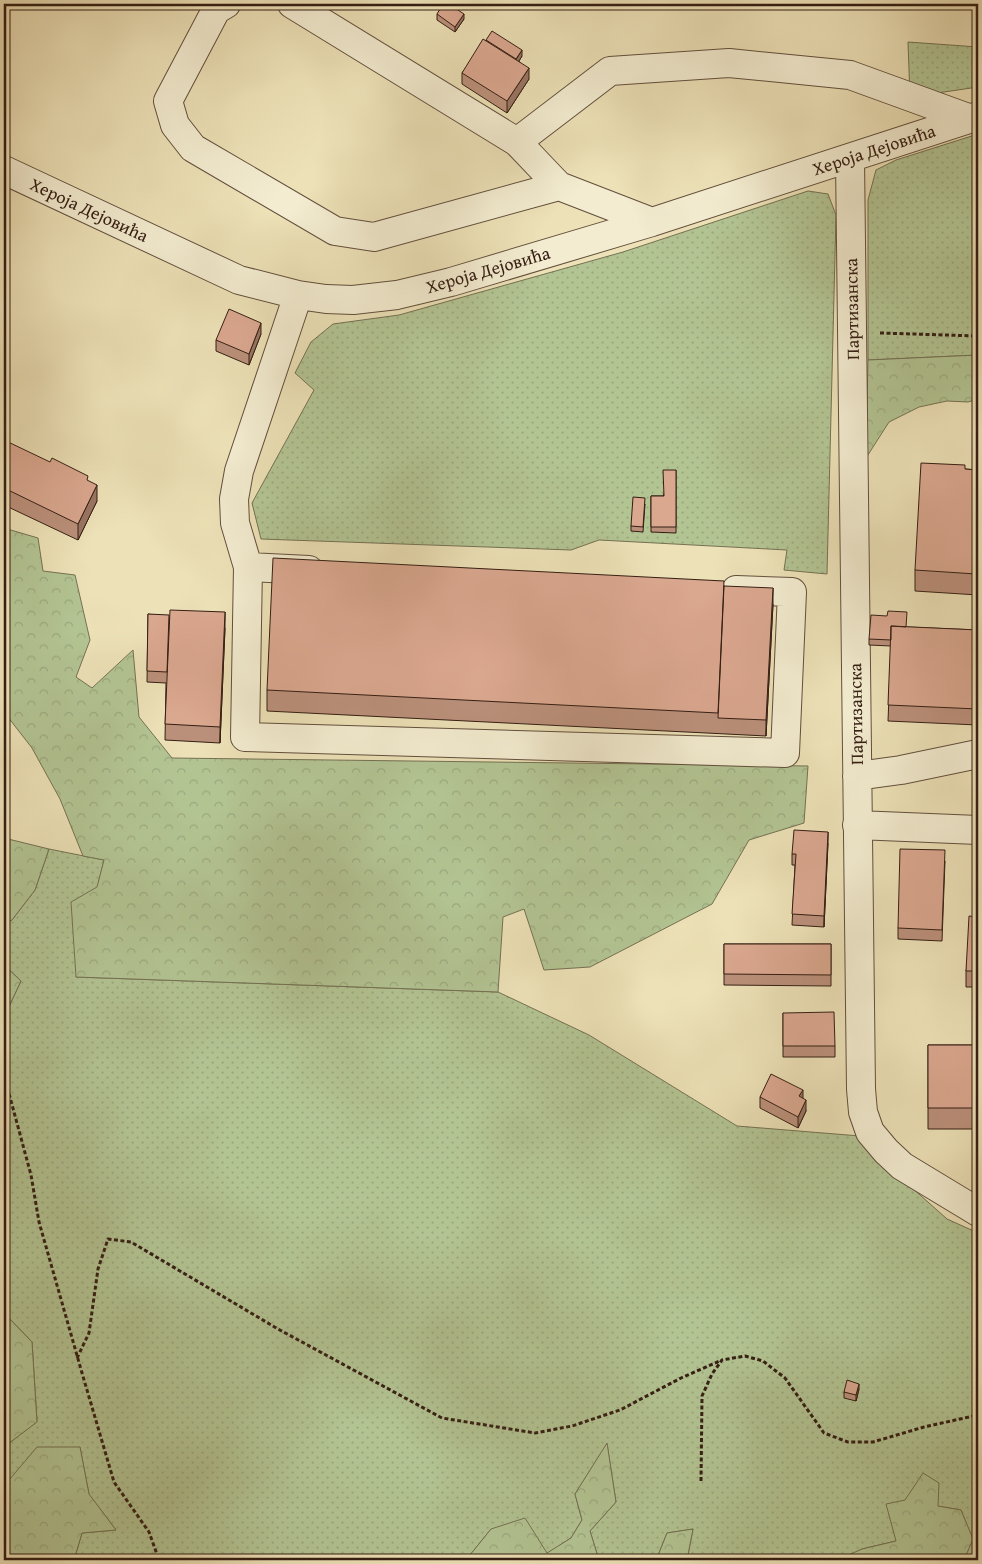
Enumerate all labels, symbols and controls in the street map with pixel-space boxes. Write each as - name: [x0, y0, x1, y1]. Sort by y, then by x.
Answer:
- street label: Хероја Дејовића: [809, 117, 939, 182]
- street label: Хероја Дејовића: [25, 170, 153, 249]
- street label: Хероја Дејовића: [423, 239, 554, 300]
- street label: Партизанска: [837, 257, 866, 360]
- street label: Партизанска: [841, 662, 870, 765]

